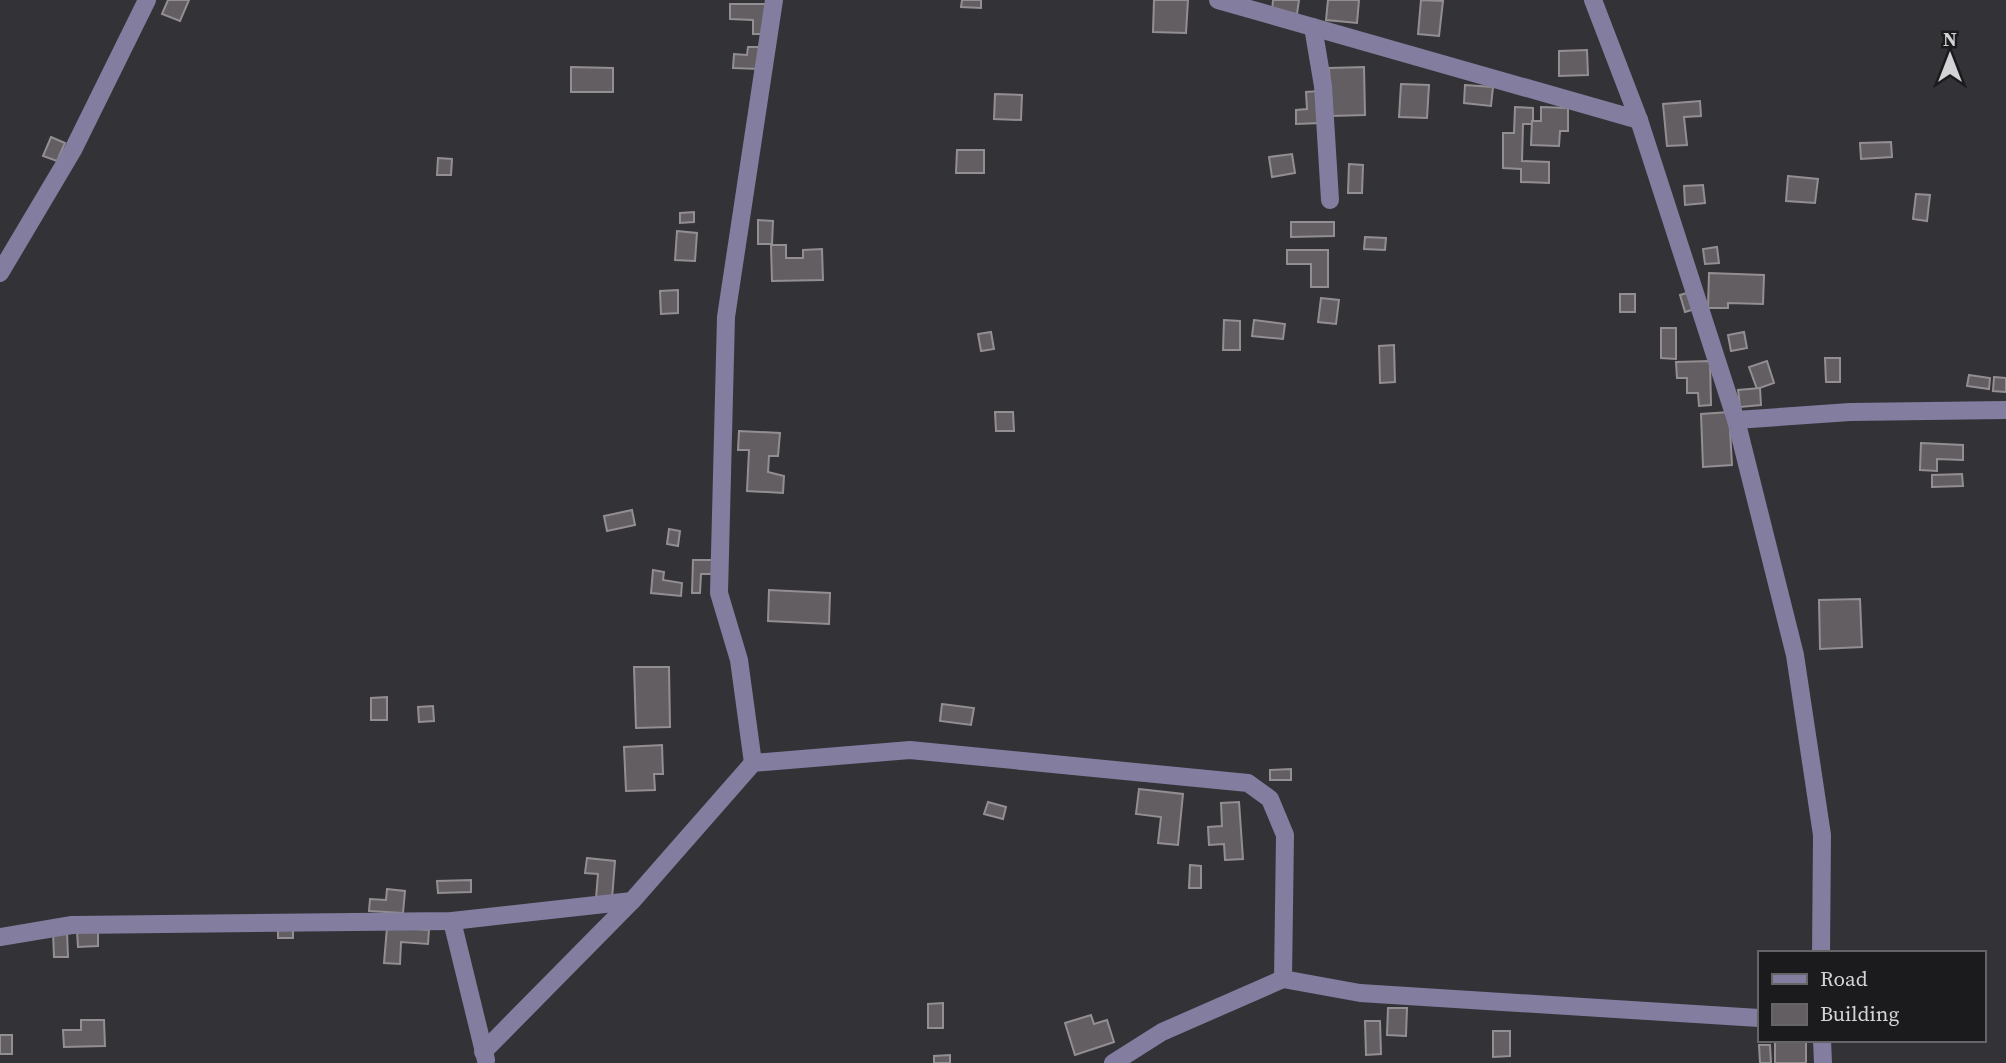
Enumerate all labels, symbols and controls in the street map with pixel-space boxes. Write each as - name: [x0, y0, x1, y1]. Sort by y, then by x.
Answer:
- north arrow: [1915, 21, 1985, 91]
- text: N: [1943, 26, 1957, 52]
- legend: [1758, 951, 1985, 1042]
- text: Road: [1820, 964, 1868, 993]
- text: Building: [1820, 999, 1899, 1028]

